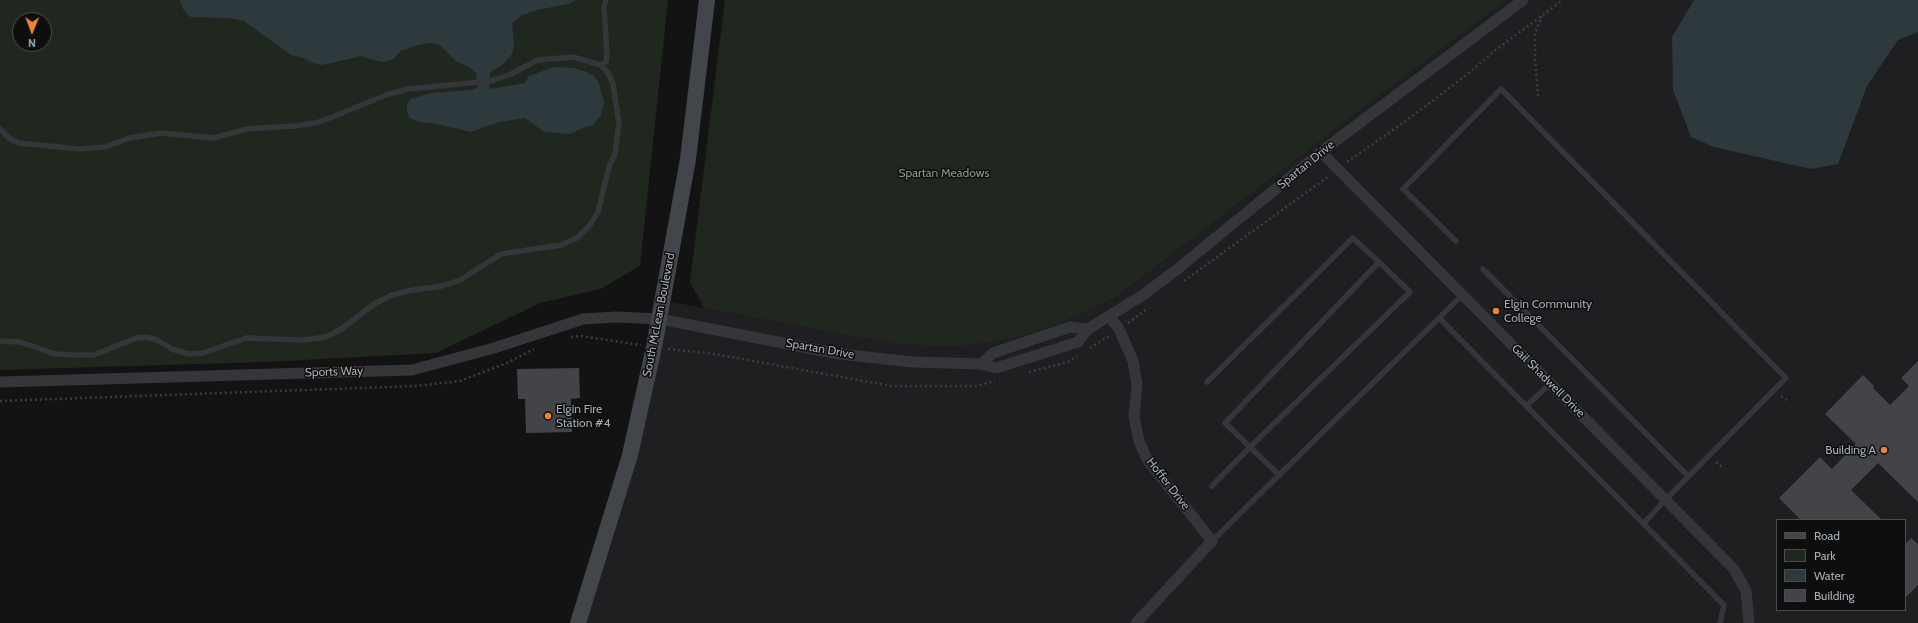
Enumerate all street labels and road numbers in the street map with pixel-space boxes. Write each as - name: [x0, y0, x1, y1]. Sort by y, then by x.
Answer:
- street label: Spartan Drive: [1275, 138, 1337, 192]
- street label: South McLean Boulevard: [640, 252, 678, 378]
- street label: Spartan Drive: [785, 336, 855, 362]
- street label: Gail Shadwell Drive: [1508, 341, 1588, 421]
- street label: Sports Way: [305, 364, 363, 380]
- street label: Hoffer Drive: [1143, 455, 1193, 513]

